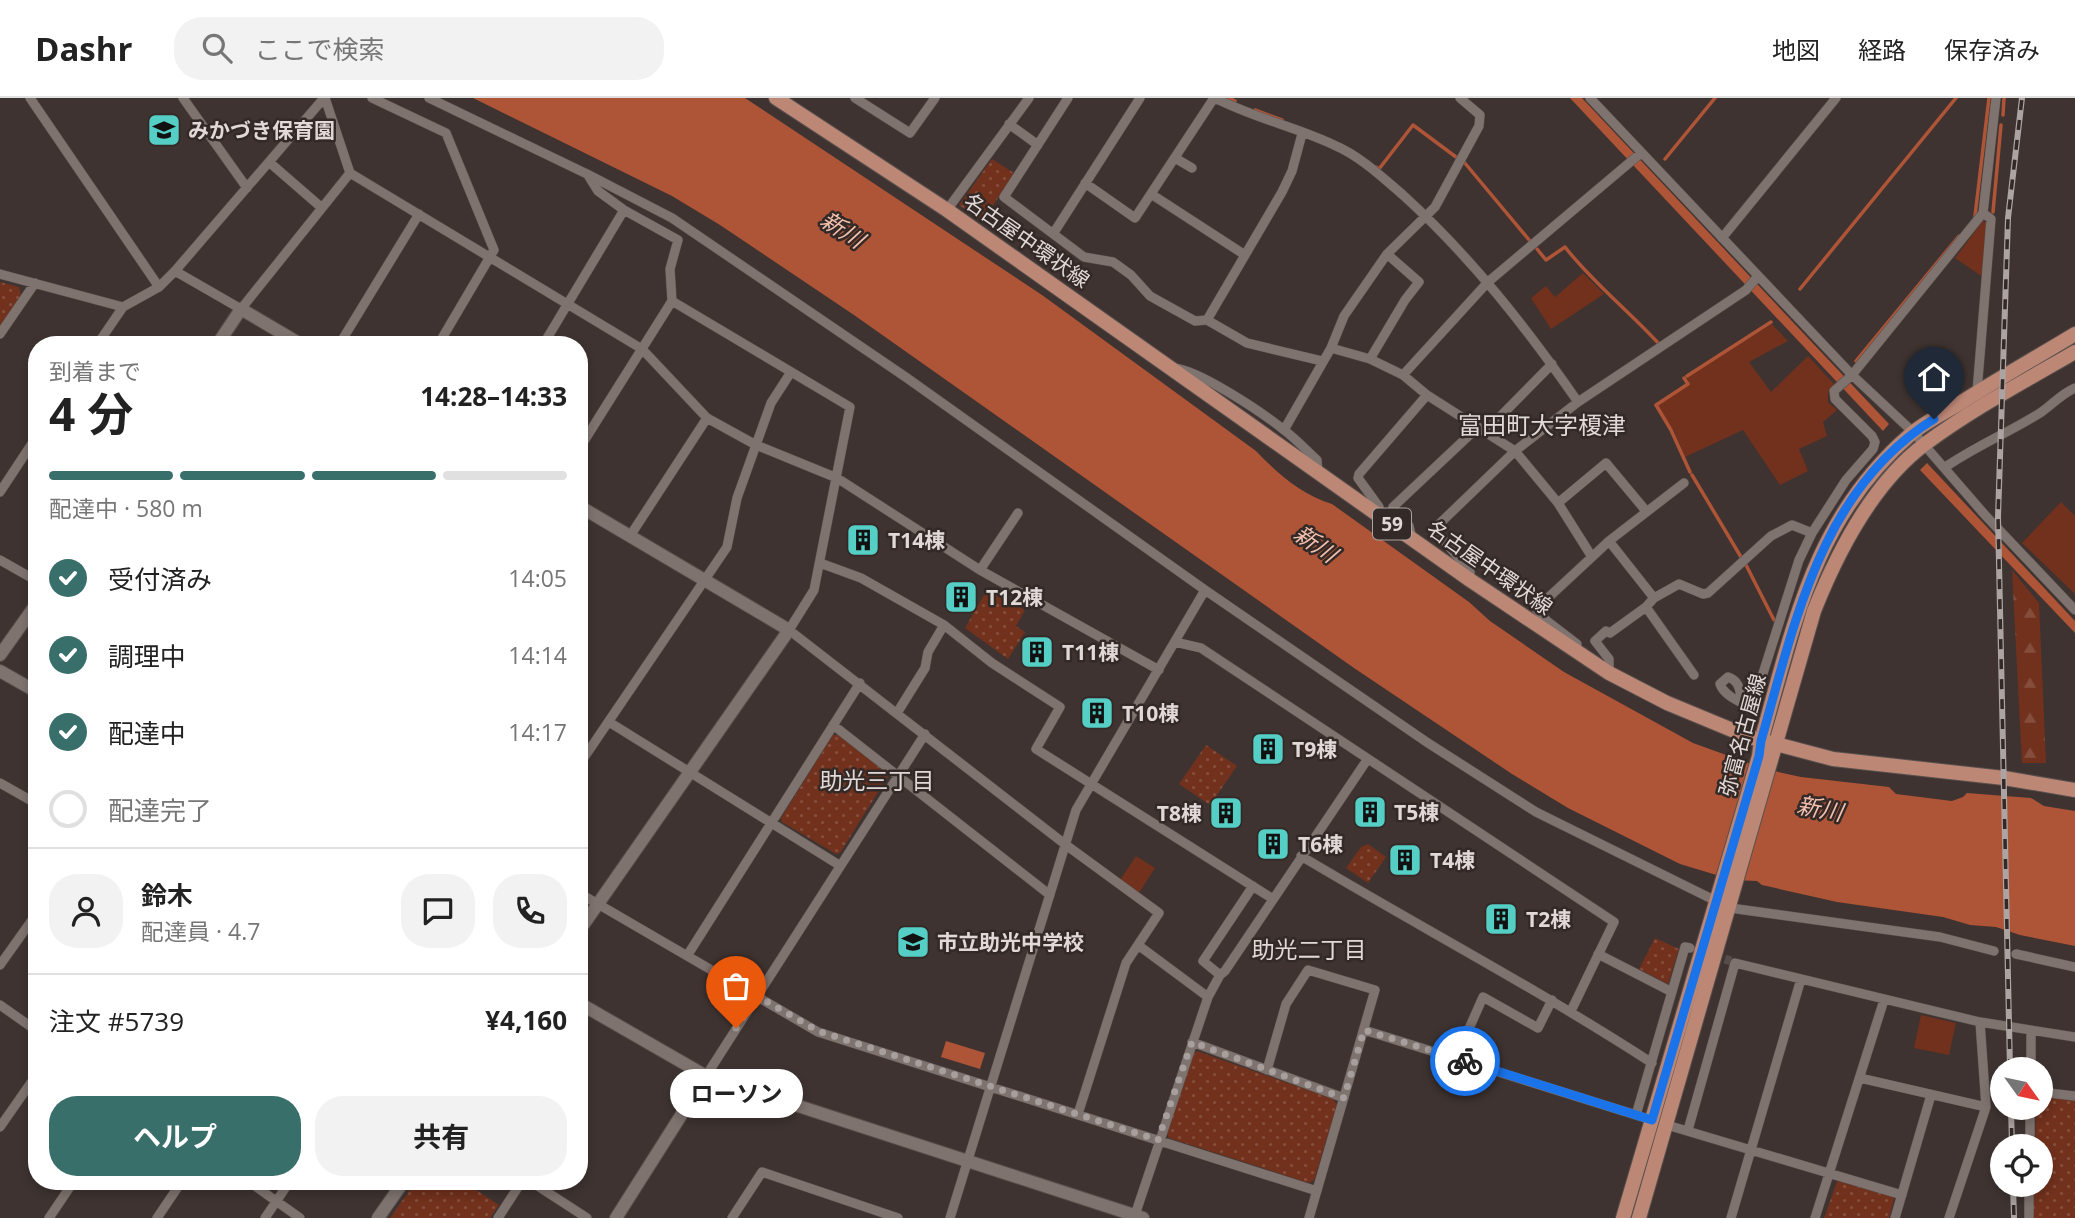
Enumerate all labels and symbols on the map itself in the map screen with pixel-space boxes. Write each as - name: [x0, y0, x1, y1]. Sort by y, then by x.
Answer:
- school or university icon: みかづき保育園: [145, 111, 183, 149]
- place label: みかづき保育園: [188, 116, 335, 144]
- street label: 名古屋中環状線: [959, 186, 1095, 294]
- water label: 新川: [815, 203, 874, 257]
- pin: [1904, 347, 1964, 419]
- district label: 富田町大字榎津: [1458, 408, 1626, 441]
- road number: 59: [1373, 508, 1411, 540]
- street label: 名古屋中環状線: [1422, 513, 1558, 621]
- water label: 新川: [1288, 517, 1346, 571]
- building icon: T14棟: [844, 521, 882, 559]
- place label: T14棟: [888, 526, 945, 554]
- building icon: T12棟: [942, 578, 980, 616]
- place label: T12棟: [986, 583, 1043, 611]
- building icon: T11棟: [1018, 633, 1056, 671]
- place label: T11棟: [1062, 638, 1119, 666]
- street label: 弥富名古屋線: [1712, 671, 1772, 799]
- building icon: T10棟: [1078, 694, 1116, 732]
- place label: T10棟: [1122, 699, 1179, 727]
- building icon: T9棟: [1249, 730, 1287, 768]
- place label: T9棟: [1292, 735, 1337, 763]
- district label: 助光三丁目: [820, 764, 935, 796]
- water label: 新川: [1795, 788, 1848, 828]
- building icon: T5棟: [1351, 793, 1389, 831]
- building icon: T8棟: [1207, 794, 1245, 832]
- place label: T5棟: [1394, 798, 1439, 826]
- place label: T8棟: [1157, 799, 1202, 827]
- building icon: T6棟: [1254, 825, 1292, 863]
- place label: T6棟: [1298, 830, 1343, 858]
- building icon: T4棟: [1386, 841, 1424, 879]
- place label: T4棟: [1430, 846, 1475, 874]
- building icon: T2棟: [1482, 900, 1520, 938]
- place label: T2棟: [1526, 905, 1571, 933]
- school or university icon: 市立助光中学校: [894, 923, 932, 961]
- place label: 市立助光中学校: [937, 928, 1084, 956]
- district label: 助光二丁目: [1252, 933, 1367, 965]
- pin: [706, 956, 766, 1028]
- courier: [1430, 1026, 1500, 1096]
- north arrow: [1990, 1057, 2053, 1120]
- callout: ローソン: [670, 1070, 802, 1119]

